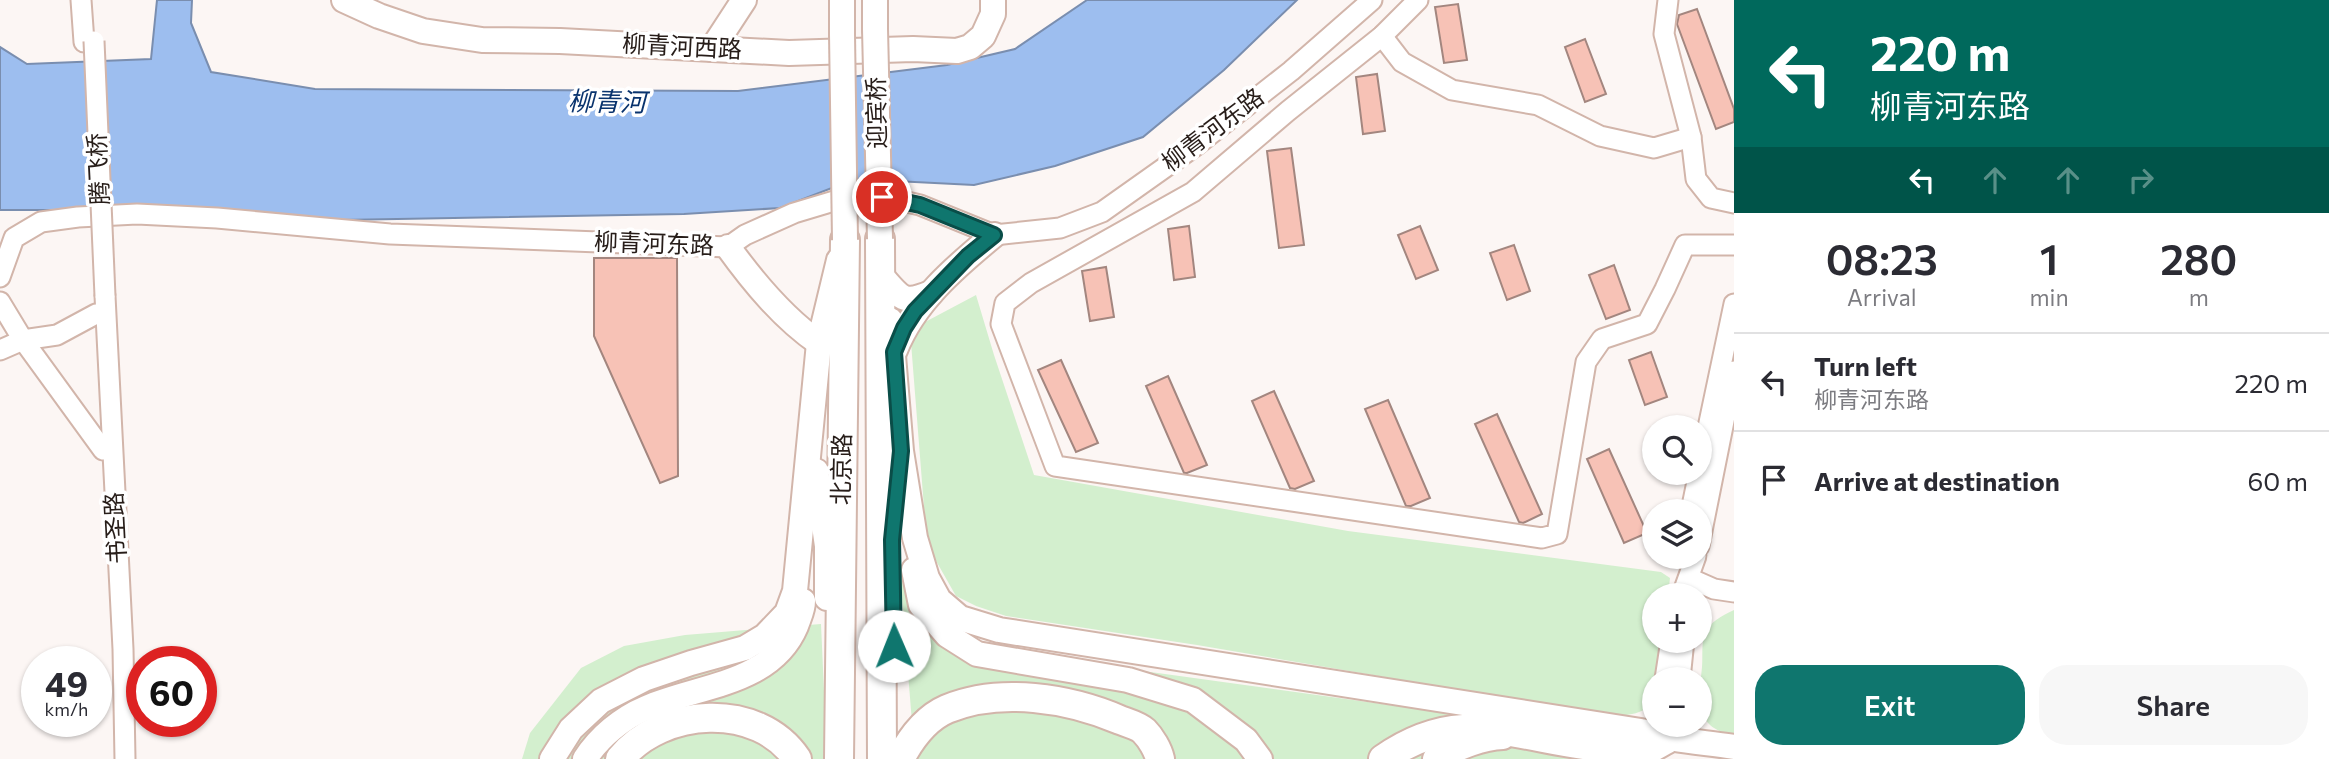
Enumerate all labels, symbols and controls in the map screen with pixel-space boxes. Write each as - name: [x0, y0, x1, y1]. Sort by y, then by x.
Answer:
- text: 220 m: [1870, 21, 2010, 81]
- street label: 柳青河西路: [621, 28, 743, 63]
- icon: left: [1755, 28, 1846, 119]
- street label: 迎宾桥: [860, 77, 891, 149]
- street label: 柳青河东路: [1155, 81, 1269, 176]
- water label: 柳青河: [568, 84, 651, 117]
- text: 柳青河东路: [1870, 85, 2030, 125]
- street label: 腾飞桥: [81, 132, 114, 206]
- icon: left: [1903, 161, 1941, 199]
- icon: ahead: [1976, 161, 2014, 199]
- icon: ahead: [2049, 161, 2087, 199]
- icon: right: [2122, 161, 2160, 199]
- pin: [852, 167, 912, 227]
- icon: arrive: [863, 178, 901, 216]
- street label: 柳青河东路: [594, 226, 715, 259]
- text: 08:23: [1826, 232, 1938, 284]
- text: 1: [2040, 232, 2058, 284]
- text: 280: [2160, 232, 2237, 284]
- text: Arrival: [1847, 283, 1917, 311]
- text: min: [2030, 283, 2069, 311]
- text: m: [2189, 283, 2209, 311]
- text: Turn left: [1814, 350, 1917, 381]
- icon: left: [1755, 363, 1793, 401]
- text: 220 m: [2235, 367, 2308, 398]
- text: 柳青河东路: [1814, 385, 1929, 413]
- map controls: [1642, 415, 1712, 737]
- button: search: [1642, 415, 1712, 485]
- street label: 北京路: [825, 433, 856, 505]
- icon: arrive: [1755, 461, 1793, 499]
- text: Arrive at destination: [1814, 465, 2060, 496]
- text: 60 m: [2248, 465, 2308, 496]
- street label: 书圣路: [98, 491, 131, 565]
- button: layers: [1642, 499, 1712, 569]
- button: +: [1642, 583, 1712, 653]
- position arrow: [857, 609, 931, 683]
- speed limit sign: 60: [126, 646, 217, 737]
- text: 49: [45, 661, 88, 704]
- button: Exit: [1755, 665, 2025, 745]
- button: Share: [2039, 665, 2308, 745]
- button: −: [1642, 667, 1712, 737]
- text: km/h: [45, 698, 88, 720]

